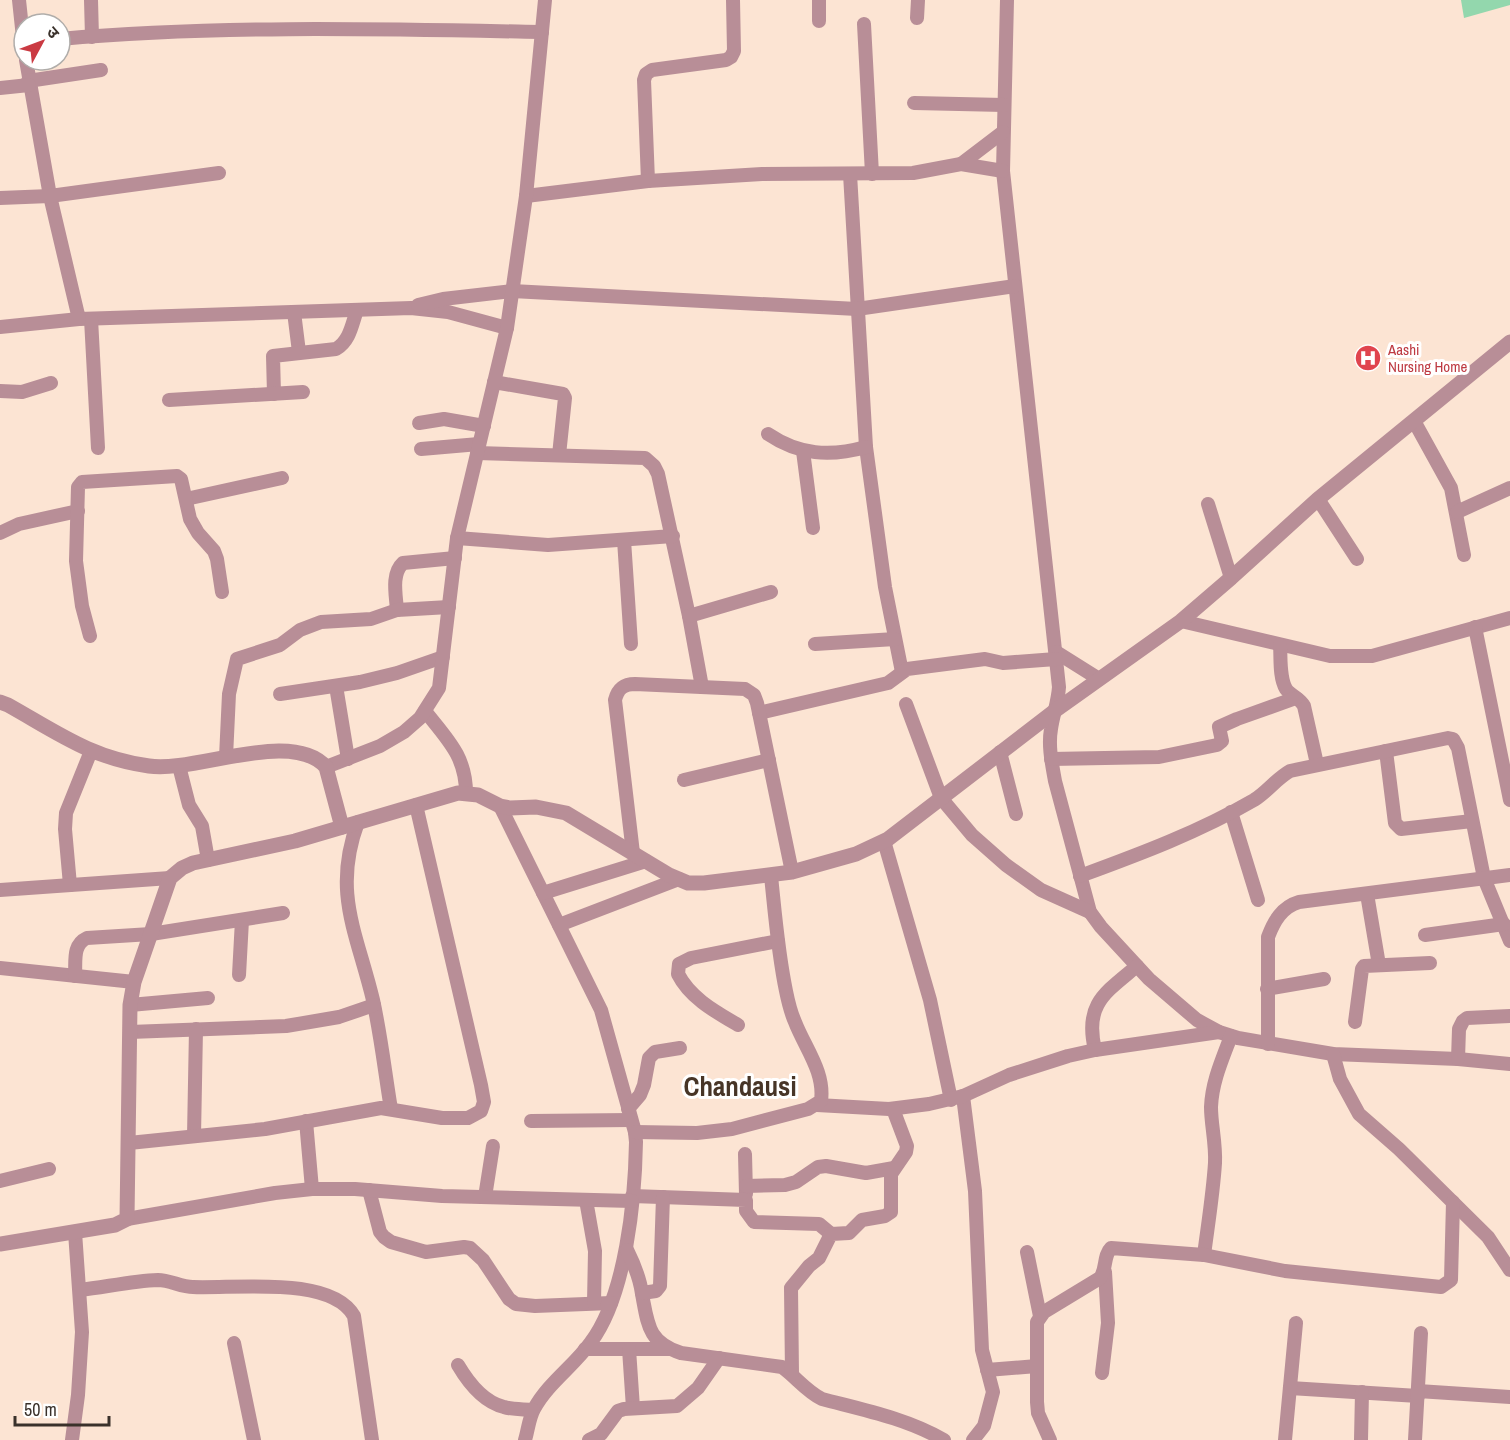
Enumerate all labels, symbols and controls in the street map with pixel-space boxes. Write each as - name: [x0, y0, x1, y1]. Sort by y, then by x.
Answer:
- north arrow: [12, 12, 72, 72]
- text: उ: [42, 21, 65, 43]
- place label: Aashi Nursing Home: [1387, 339, 1467, 377]
- hospital icon: Aashi Nursing Home: [1353, 343, 1383, 373]
- district label: Chandausi: [683, 1068, 797, 1104]
- scale bar: [15, 1389, 110, 1427]
- text: 50 m: [24, 1397, 57, 1422]

